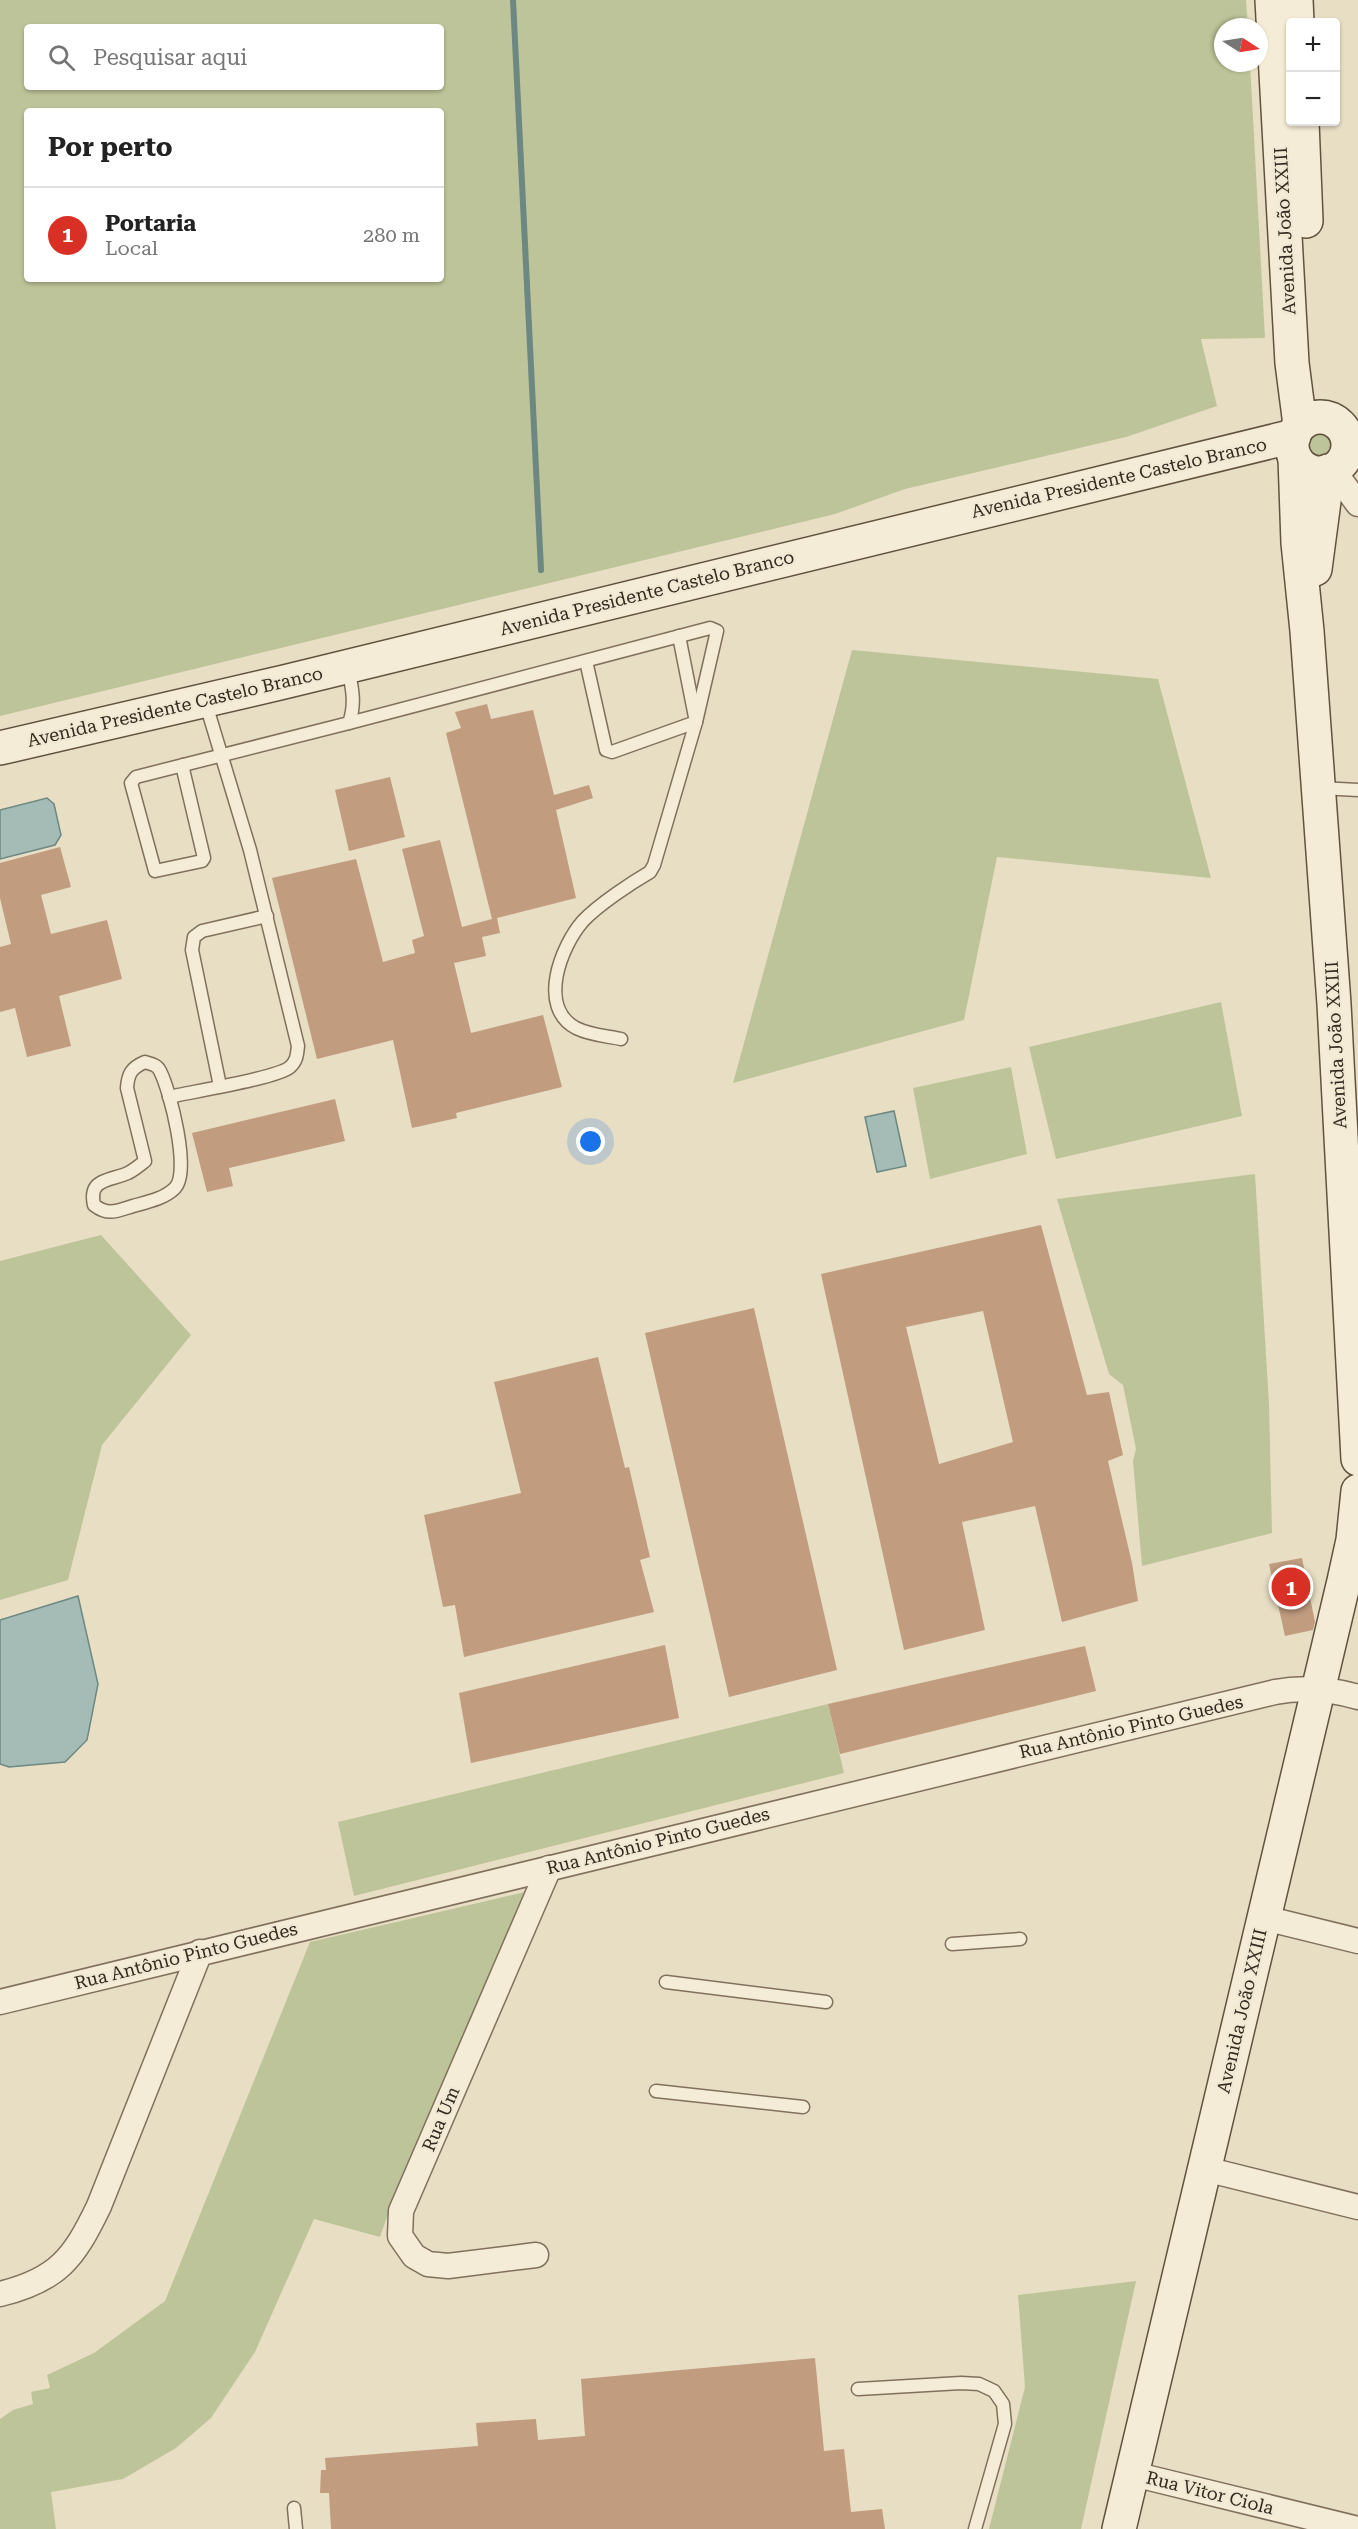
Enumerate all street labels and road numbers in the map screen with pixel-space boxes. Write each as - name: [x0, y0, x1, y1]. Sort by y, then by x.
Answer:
- street label: Avenida João XXIII: [1270, 147, 1299, 315]
- street label: Avenida Presidente Castelo Branco: [969, 433, 1269, 522]
- street label: Avenida Presidente Castelo Branco: [498, 546, 796, 639]
- street label: Avenida Presidente Castelo Branco: [25, 662, 325, 751]
- street label: Avenida João XXIII: [1321, 961, 1350, 1129]
- street label: Rua Antônio Pinto Guedes: [1017, 1691, 1245, 1763]
- street label: Rua Antônio Pinto Guedes: [544, 1803, 772, 1878]
- street label: Rua Antônio Pinto Guedes: [72, 1918, 300, 1993]
- street label: Avenida João XXIII: [1212, 1927, 1271, 2095]
- street label: Rua Um: [418, 2083, 464, 2154]
- street label: Rua Vitor Ciola: [1144, 2467, 1276, 2519]

